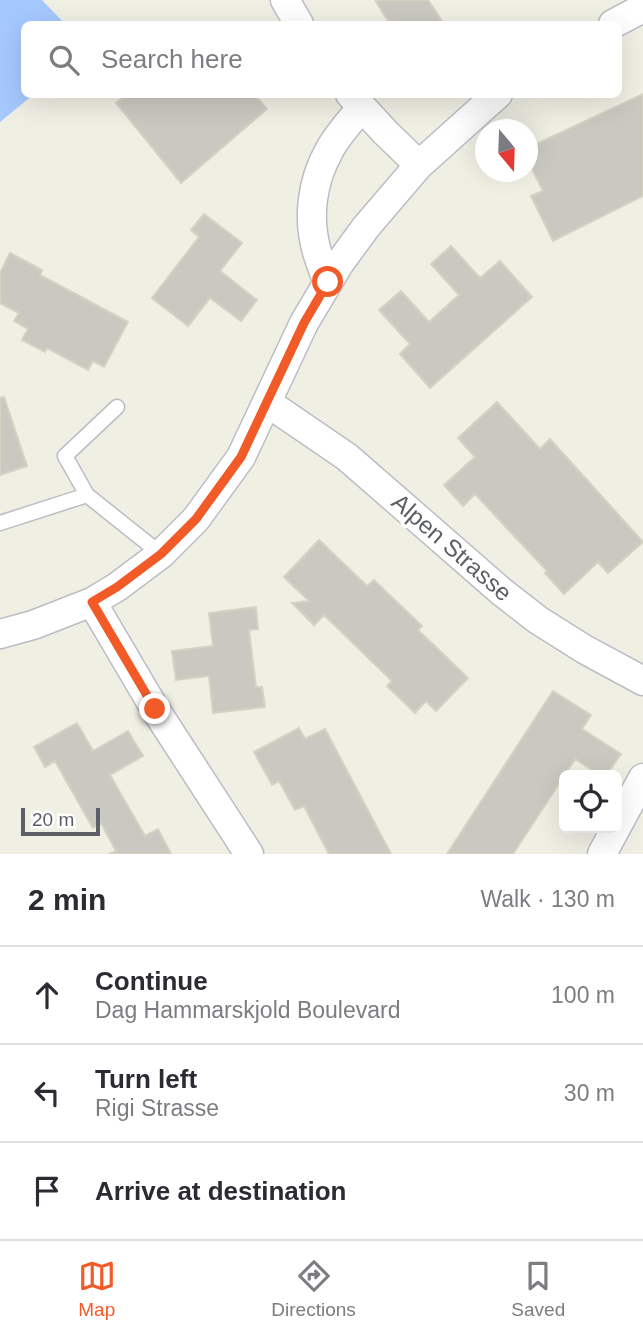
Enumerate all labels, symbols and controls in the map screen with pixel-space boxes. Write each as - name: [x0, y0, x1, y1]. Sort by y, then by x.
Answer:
- search box: [21, 21, 622, 98]
- icon: search: [45, 41, 83, 79]
- text: Search here: [101, 44, 243, 74]
- north arrow: [475, 119, 538, 182]
- route start: [312, 266, 343, 297]
- street label: Alpen Strasse: [387, 488, 517, 606]
- route end: [139, 693, 170, 724]
- map controls: [559, 770, 622, 833]
- button: locate: [559, 770, 622, 833]
- scale bar: [21, 805, 100, 837]
- text: 20 m: [32, 809, 74, 830]
- text: 2 min: [28, 883, 106, 916]
- text: Walk · 130 m: [480, 886, 615, 912]
- text: Continue: [95, 966, 208, 996]
- icon: ahead: [28, 976, 66, 1014]
- text: 100 m: [551, 982, 615, 1008]
- text: Dag Hammarskjold Boulevard: [95, 997, 401, 1023]
- text: Turn left: [95, 1064, 197, 1094]
- icon: left: [28, 1074, 66, 1112]
- text: 30 m: [564, 1080, 615, 1106]
- text: Rigi Strasse: [95, 1095, 219, 1121]
- icon: arrive: [28, 1172, 66, 1210]
- text: Arrive at destination: [95, 1176, 346, 1206]
- tab: Map: [78, 1257, 116, 1321]
- tab: Directions: [271, 1257, 356, 1321]
- tab: Saved: [511, 1257, 565, 1321]

